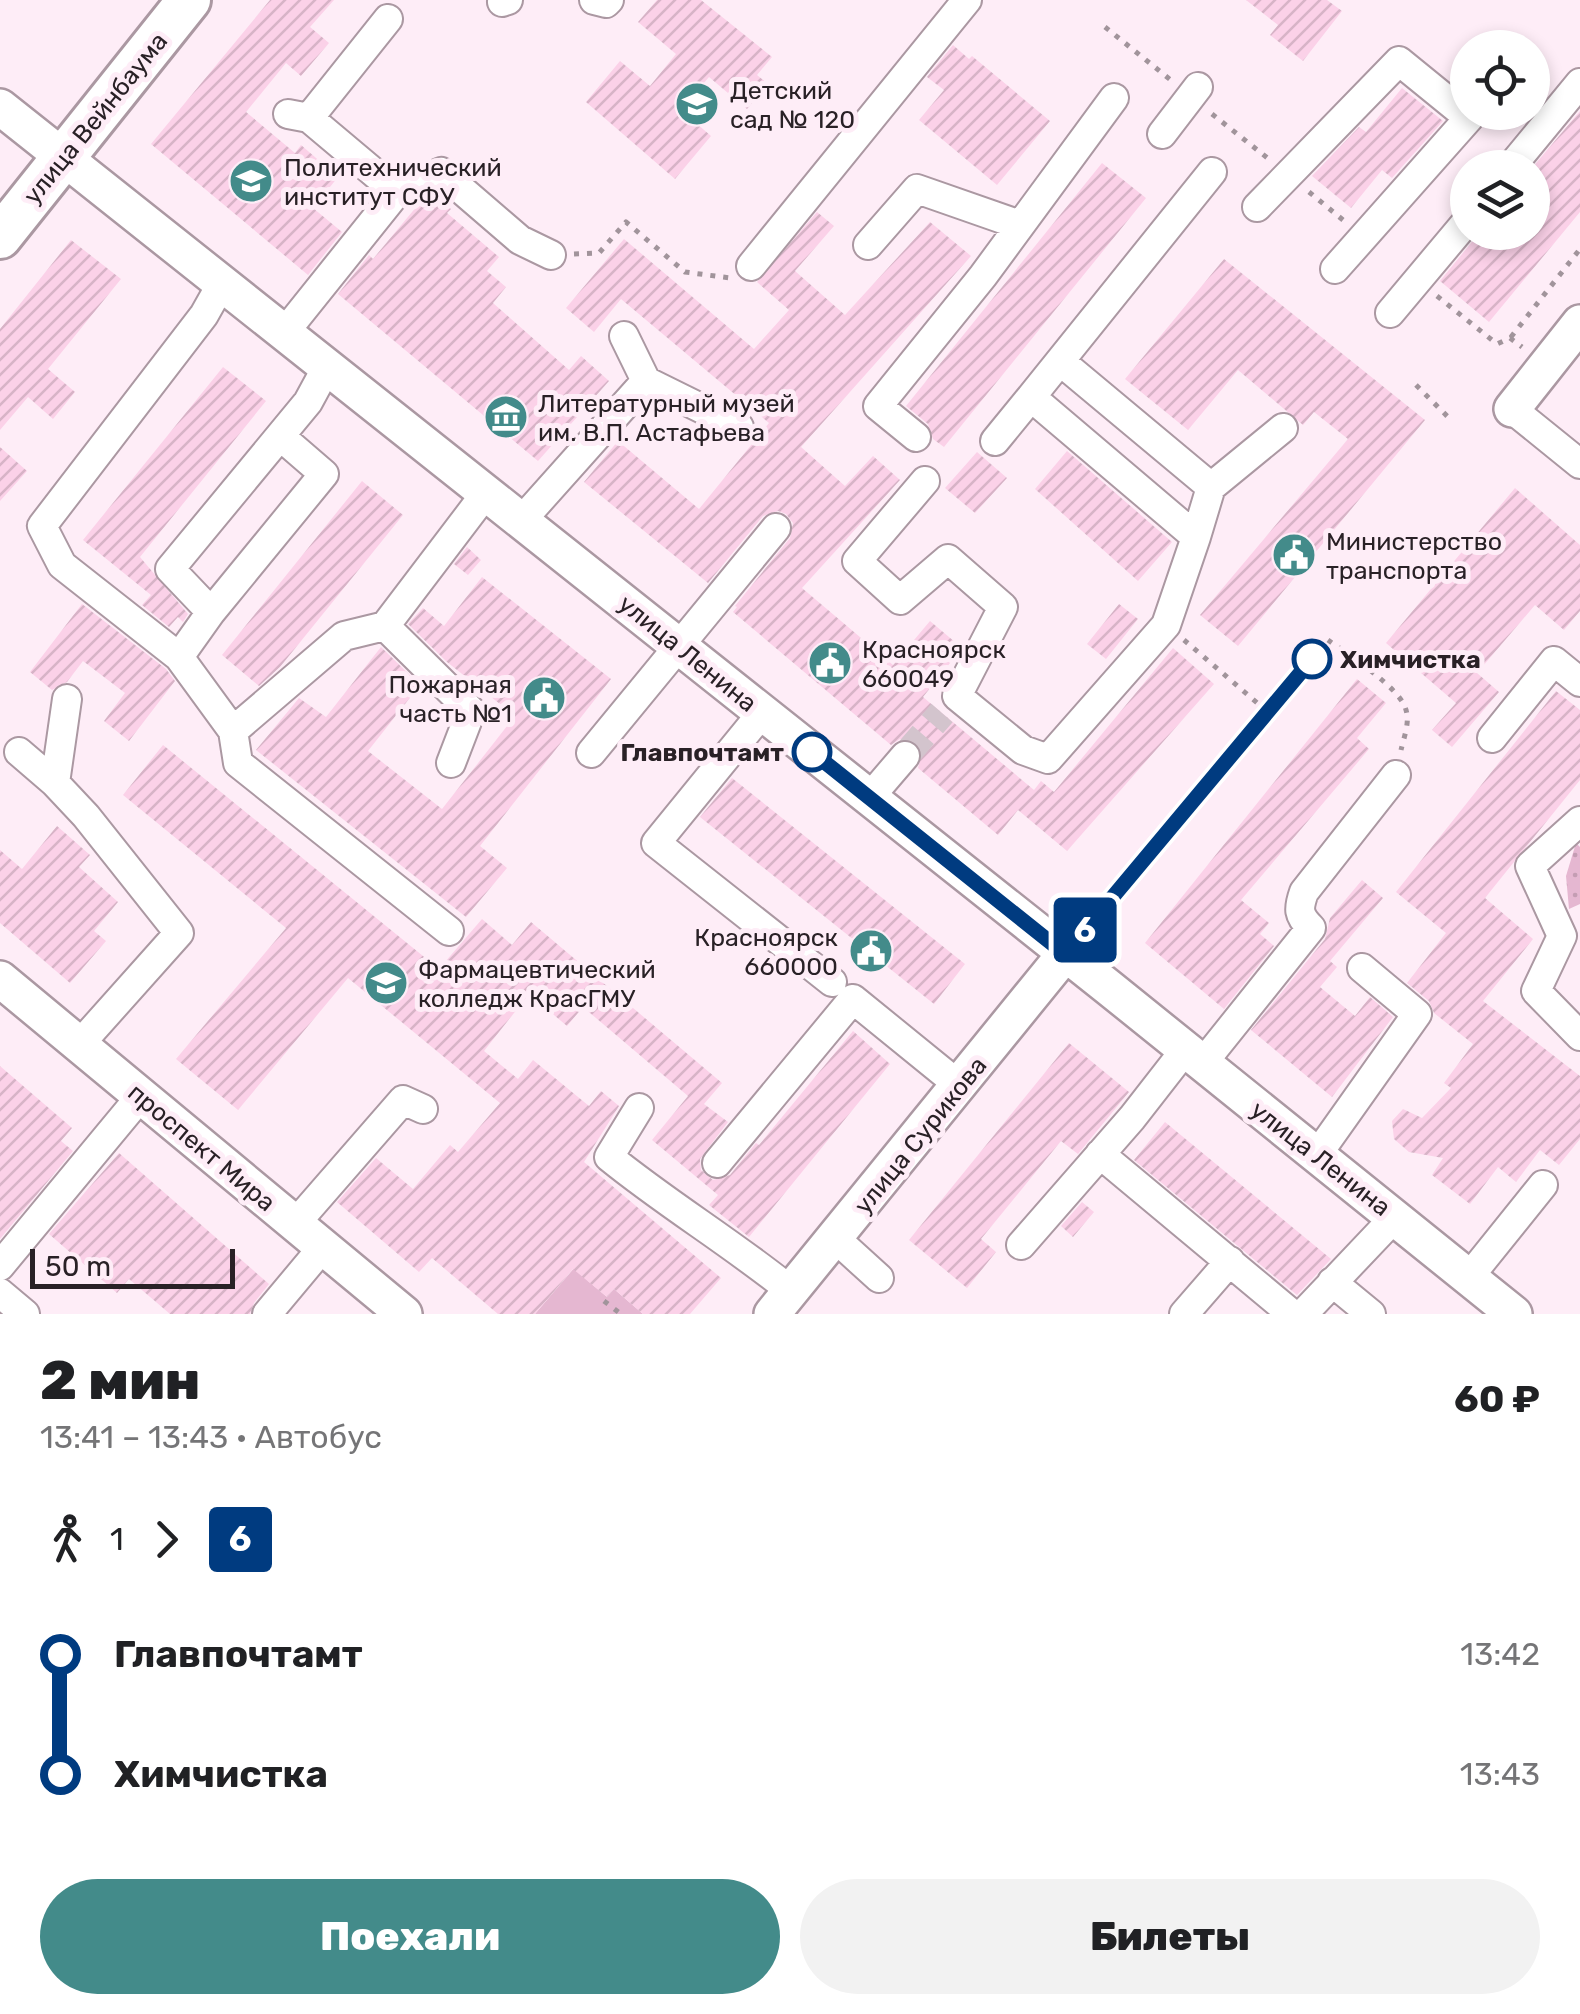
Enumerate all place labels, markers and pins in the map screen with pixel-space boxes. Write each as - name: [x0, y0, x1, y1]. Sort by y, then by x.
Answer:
- place label: Детский сад № 120: [730, 76, 855, 134]
- school or university icon: Детский сад № 120: [674, 81, 720, 127]
- place label: Политехнический институт СФУ: [284, 153, 502, 211]
- school or university icon: Политехнический институт СФУ: [228, 158, 274, 204]
- place label: Литературный музей им. В.П. Астафьева: [538, 389, 795, 447]
- museum icon: Литературный музей им. В.П. Астафьева: [483, 394, 529, 440]
- place label: Министерство транспорта: [1326, 527, 1502, 585]
- public building icon: Министерство транспорта: [1271, 532, 1317, 578]
- place label: Красноярск 660049: [862, 635, 1006, 693]
- public building icon: Красноярск 660049: [807, 640, 853, 686]
- marker: Химчистка: [1293, 640, 1331, 678]
- place label: Химчистка: [1340, 645, 1481, 674]
- place label: Пожарная часть №1: [388, 670, 512, 728]
- public building icon: Пожарная часть №1: [521, 675, 567, 721]
- marker: Главпочтамт: [793, 733, 831, 771]
- place label: Главпочтамт: [620, 738, 784, 767]
- place label: Красноярск 660000: [694, 923, 838, 981]
- public building icon: Красноярск 660000: [848, 928, 894, 974]
- place label: Фармацевтический колледж КрасГМУ: [418, 955, 656, 1013]
- school or university icon: Фармацевтический колледж КрасГМУ: [363, 960, 409, 1006]

